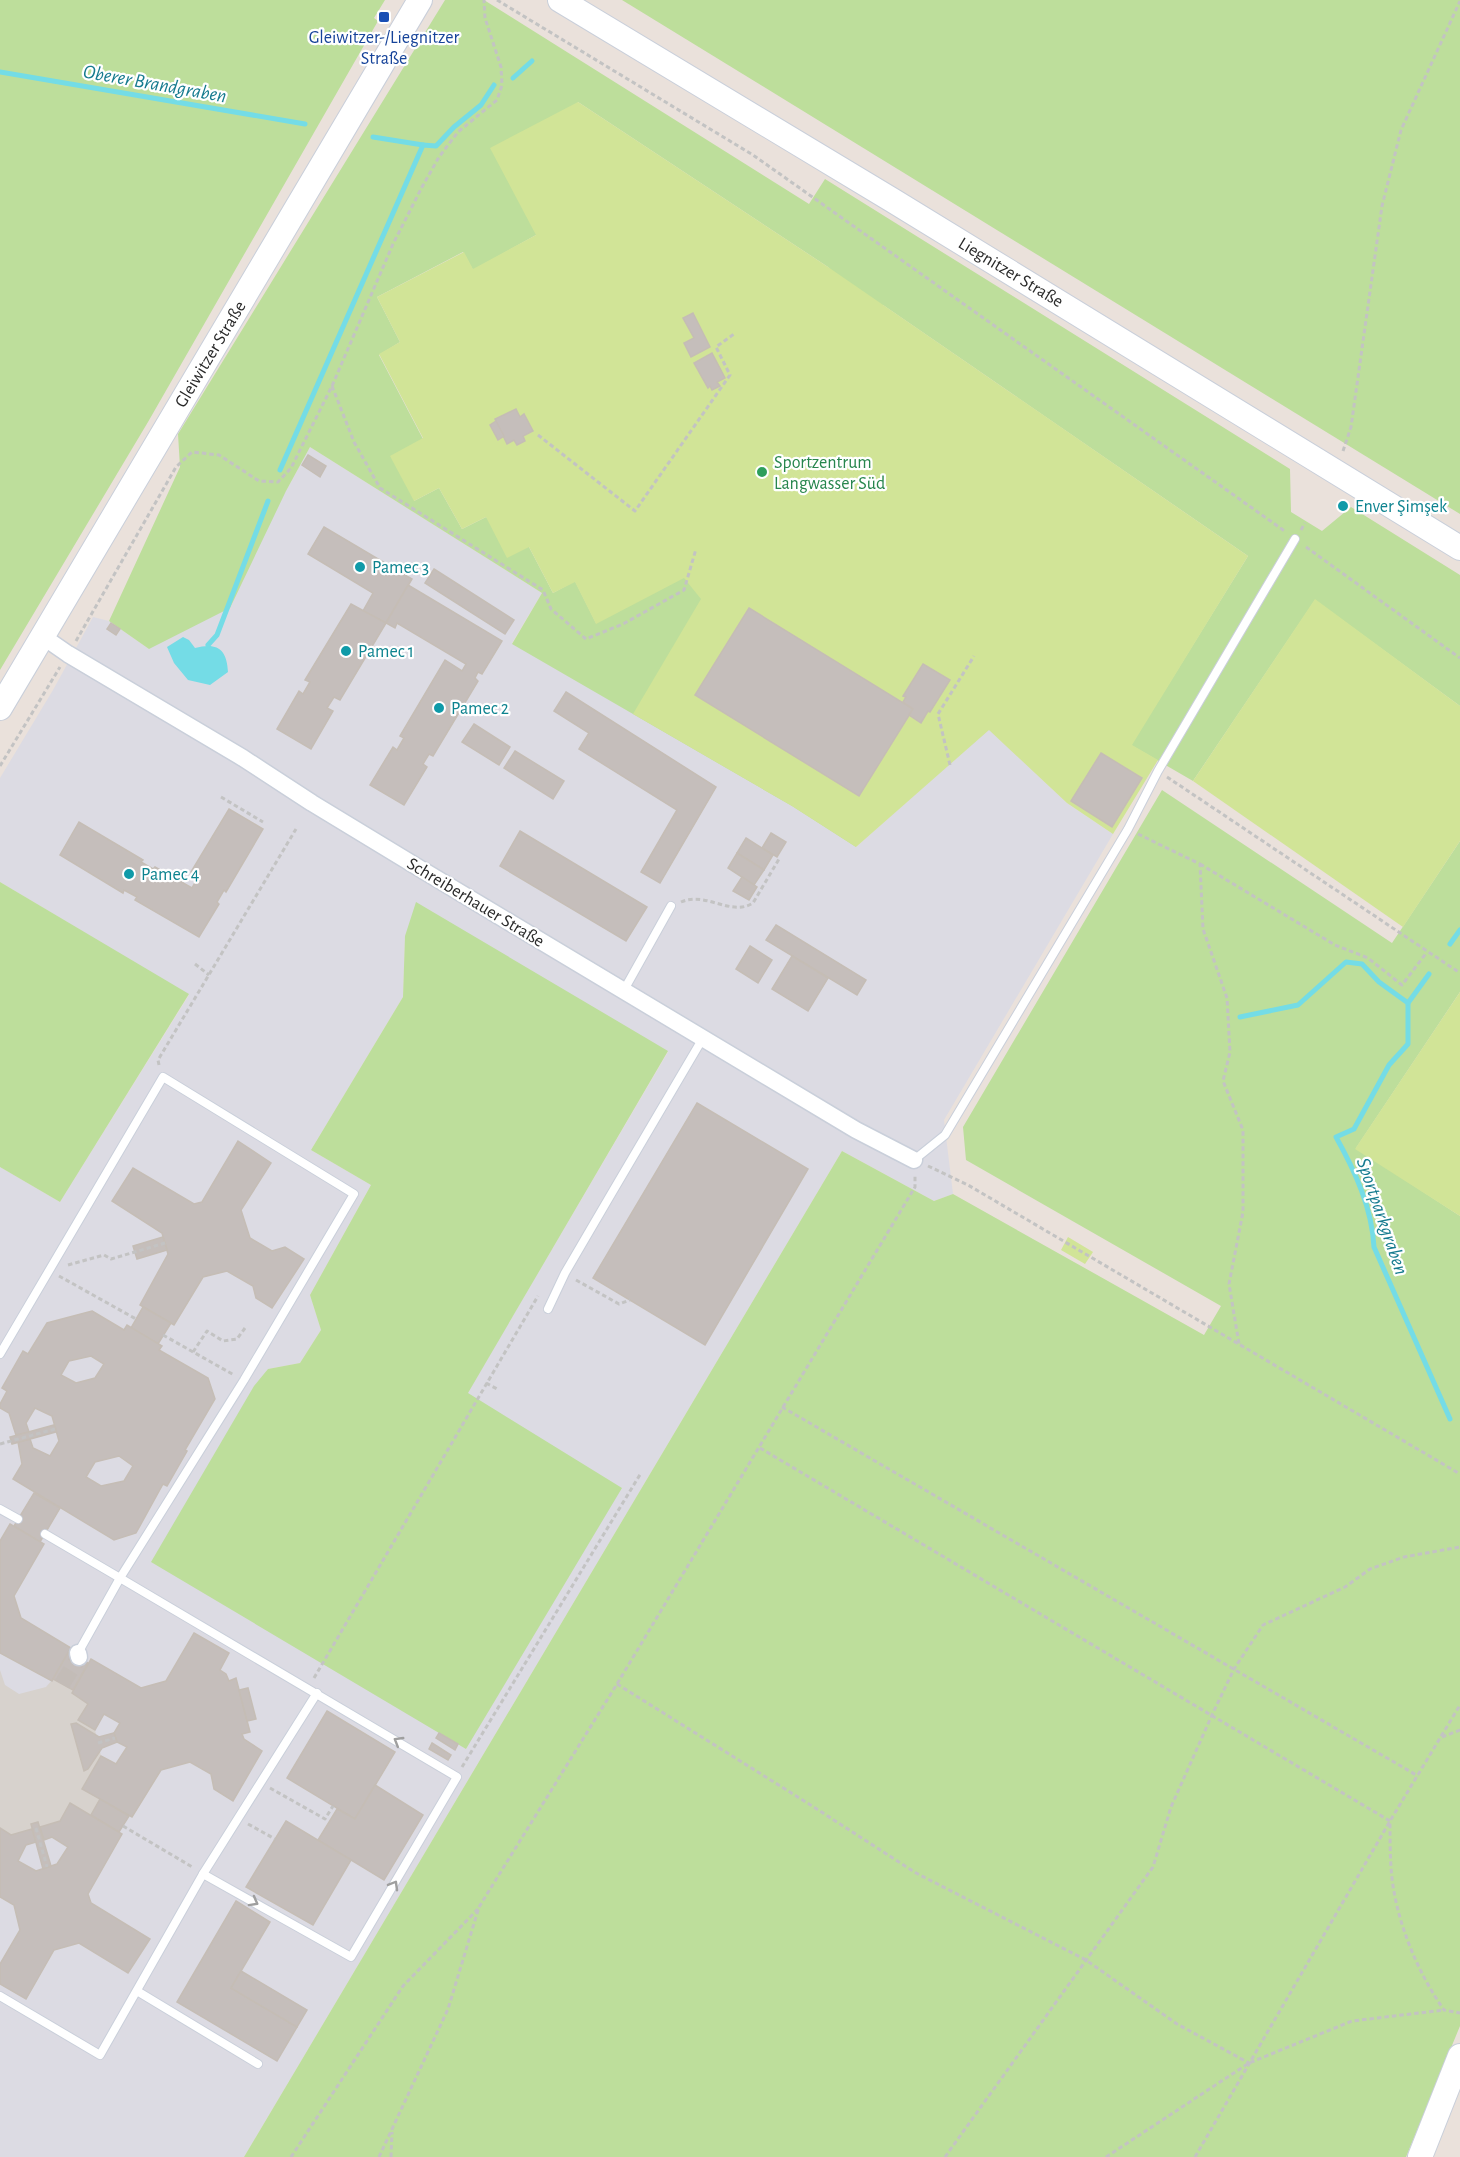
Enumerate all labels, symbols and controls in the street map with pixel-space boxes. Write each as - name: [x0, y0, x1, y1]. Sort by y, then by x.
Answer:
- marker: Gleiwitzer-/Liegnitzer Straße: [377, 10, 391, 24]
- place label: Gleiwitzer-/Liegnitzer Straße: [309, 29, 460, 68]
- water label: Oberer Brandgraben: [82, 62, 228, 106]
- street label: Liegnitzer Straße: [955, 235, 1066, 311]
- street label: Gleiwitzer Straße: [172, 298, 250, 411]
- place label: Sportzentrum Langwasser Süd: [774, 454, 885, 493]
- marker: Sportzentrum Langwasser Süd: [755, 465, 769, 479]
- place label: Enver Şimşek: [1355, 498, 1448, 516]
- marker: Enver Şimşek: [1336, 499, 1350, 513]
- place label: Pamec 3: [372, 559, 429, 577]
- marker: Pamec 3: [353, 560, 367, 574]
- place label: Pamec 1: [358, 643, 414, 661]
- marker: Pamec 1: [339, 644, 353, 658]
- place label: Pamec 2: [451, 700, 509, 718]
- marker: Pamec 2: [432, 701, 446, 715]
- street label: Schreiberhauer Straße: [404, 855, 547, 951]
- place label: Pamec 4: [141, 866, 200, 884]
- marker: Pamec 4: [122, 867, 136, 881]
- water label: Sportparkgraben: [1353, 1155, 1411, 1277]
- one-way arrow: [394, 1737, 404, 1749]
- one-way arrow: [386, 1881, 398, 1891]
- one-way arrow: [248, 1895, 259, 1907]

